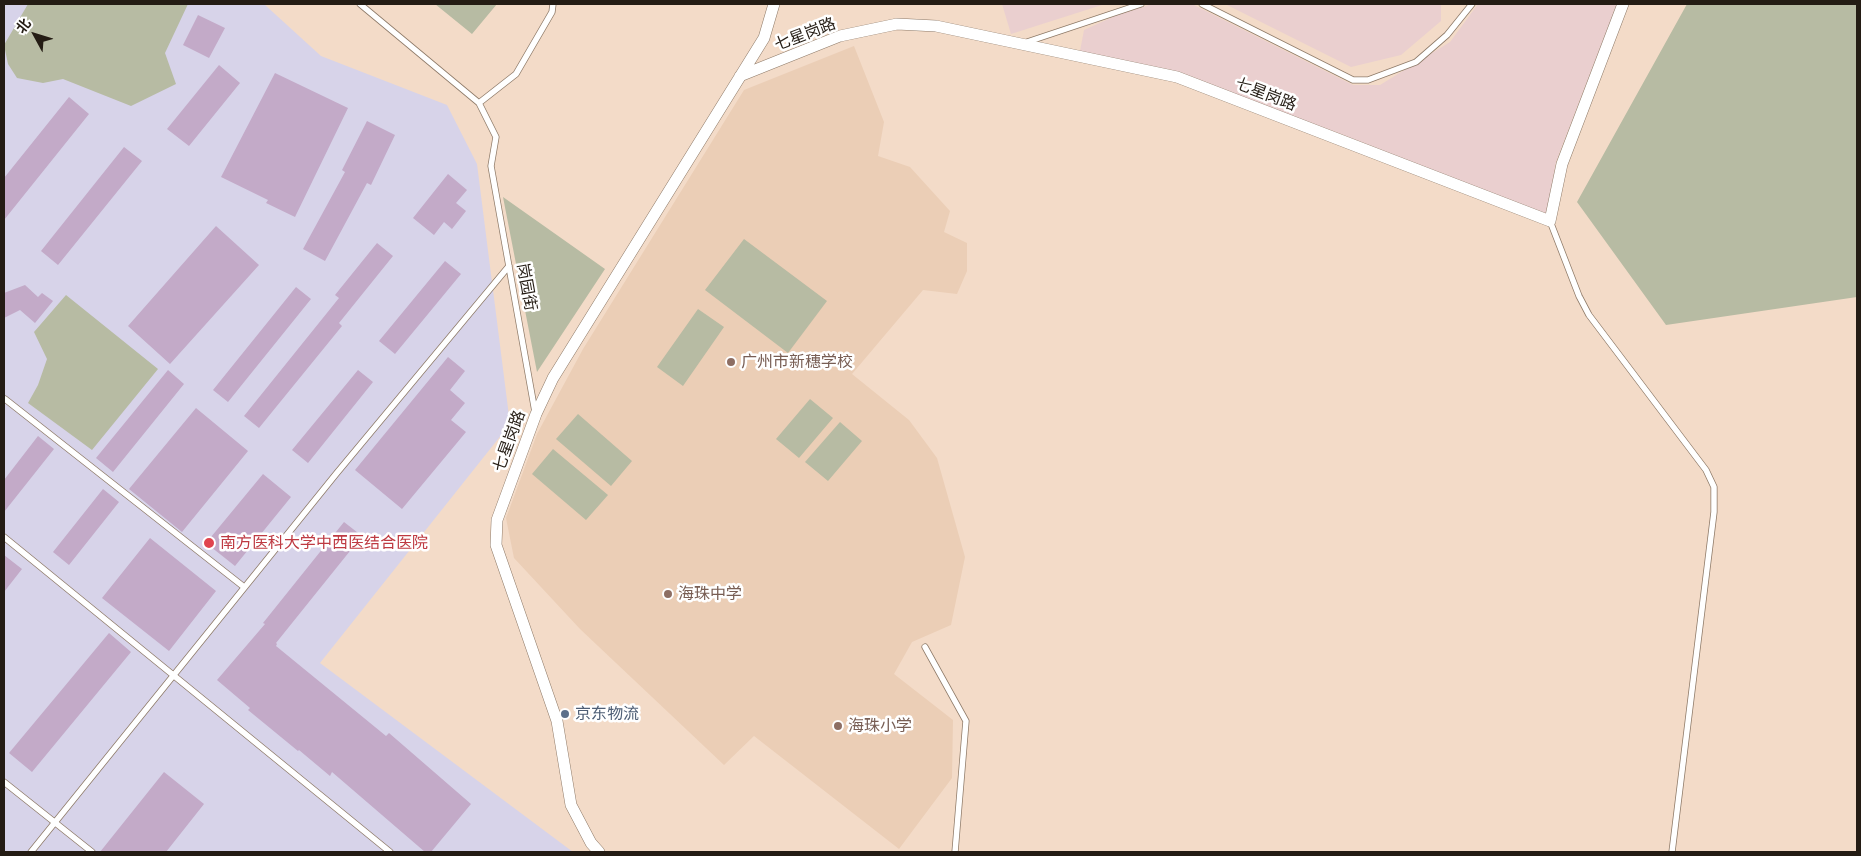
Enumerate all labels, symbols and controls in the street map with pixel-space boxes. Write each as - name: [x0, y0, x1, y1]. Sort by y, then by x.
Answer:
- north arrow: [10, 10, 60, 60]
- text: 北: [12, 14, 34, 36]
- street label: 七星岗路: [772, 14, 838, 54]
- street label: 七星岗路: [1233, 74, 1299, 114]
- street label: 岗园街: [513, 262, 541, 312]
- place label: 广州市新穗学校: [741, 352, 853, 372]
- marker: 广州市新穗学校: [725, 356, 737, 368]
- street label: 七星岗路: [489, 408, 529, 474]
- place label: 南方医科大学中西医结合医院: [220, 533, 428, 553]
- marker: 南方医科大学中西医结合医院: [202, 536, 216, 550]
- place label: 海珠中学: [678, 584, 742, 604]
- marker: 海珠中学: [662, 588, 674, 600]
- place label: 京东物流: [575, 704, 639, 724]
- marker: 京东物流: [559, 708, 571, 720]
- place label: 海珠小学: [848, 716, 912, 736]
- marker: 海珠小学: [832, 720, 844, 732]

